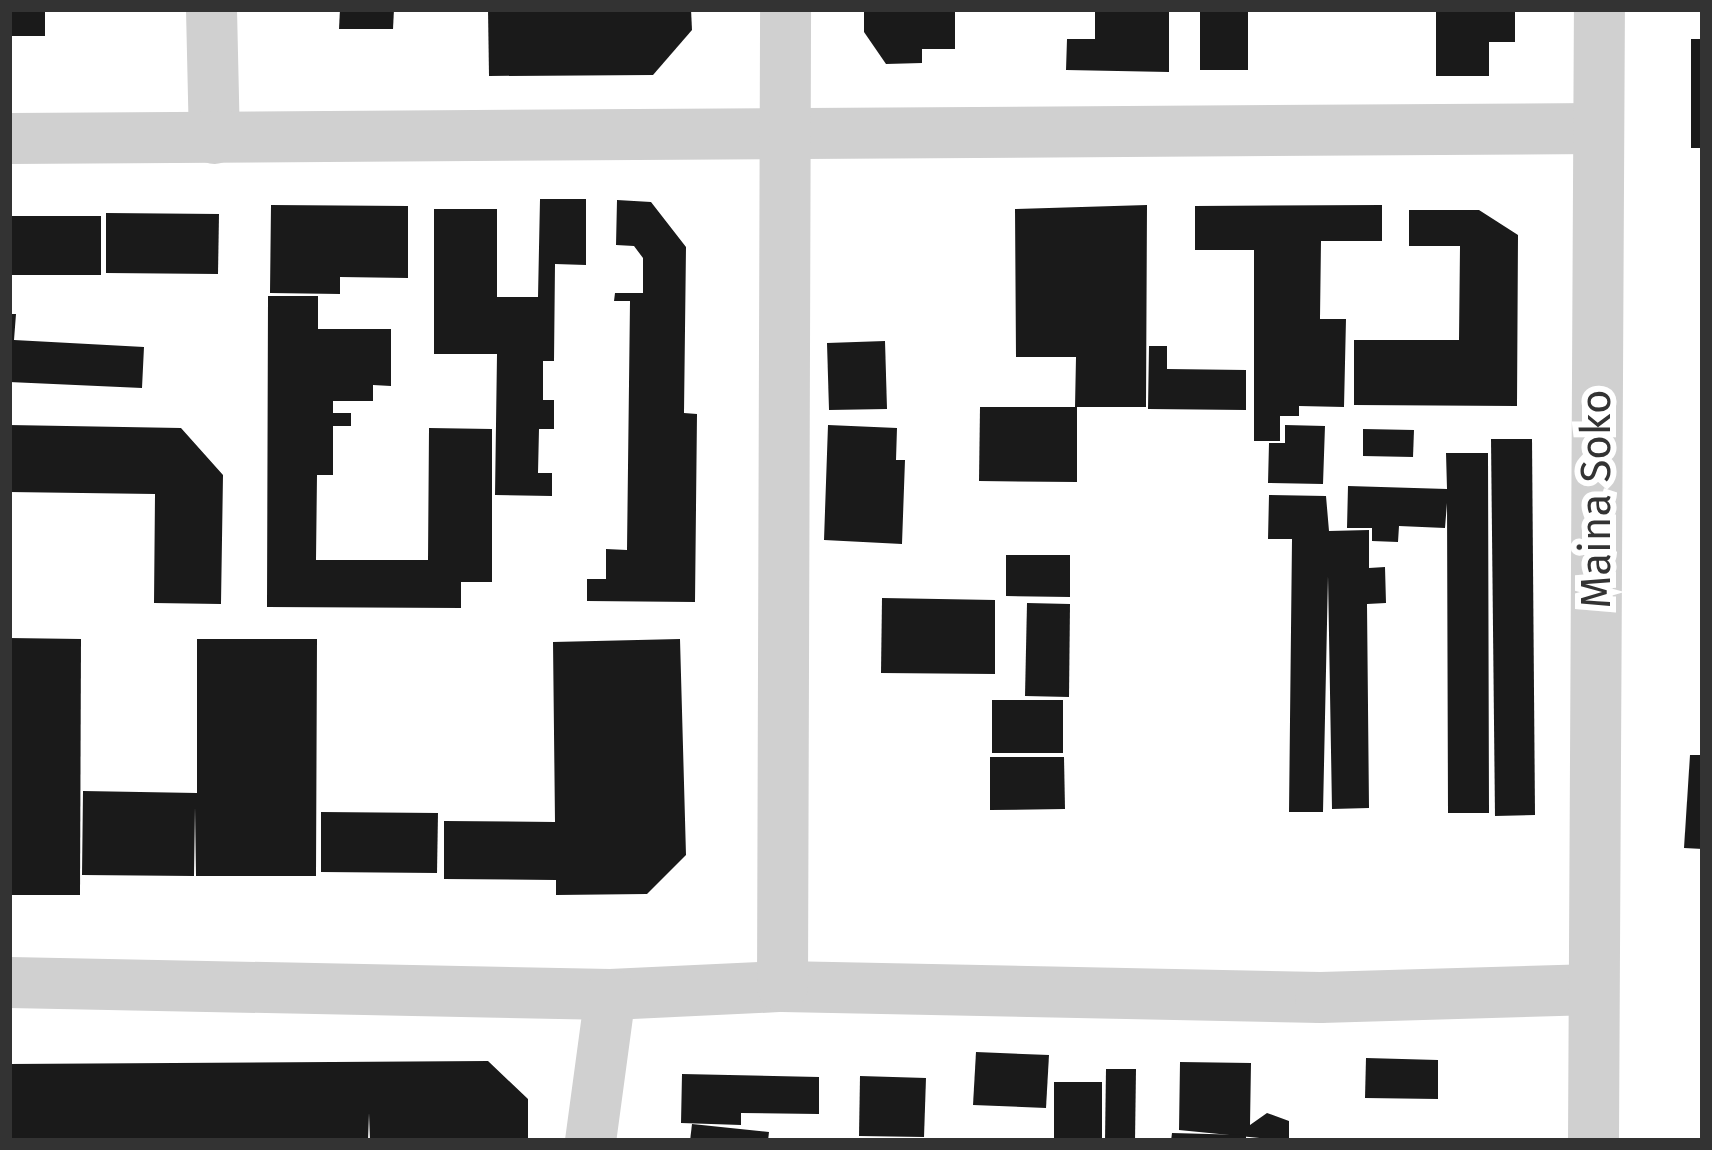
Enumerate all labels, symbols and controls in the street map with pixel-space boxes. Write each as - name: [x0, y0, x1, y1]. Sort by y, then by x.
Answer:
- street label: Maina Soko: [1571, 389, 1621, 609]

